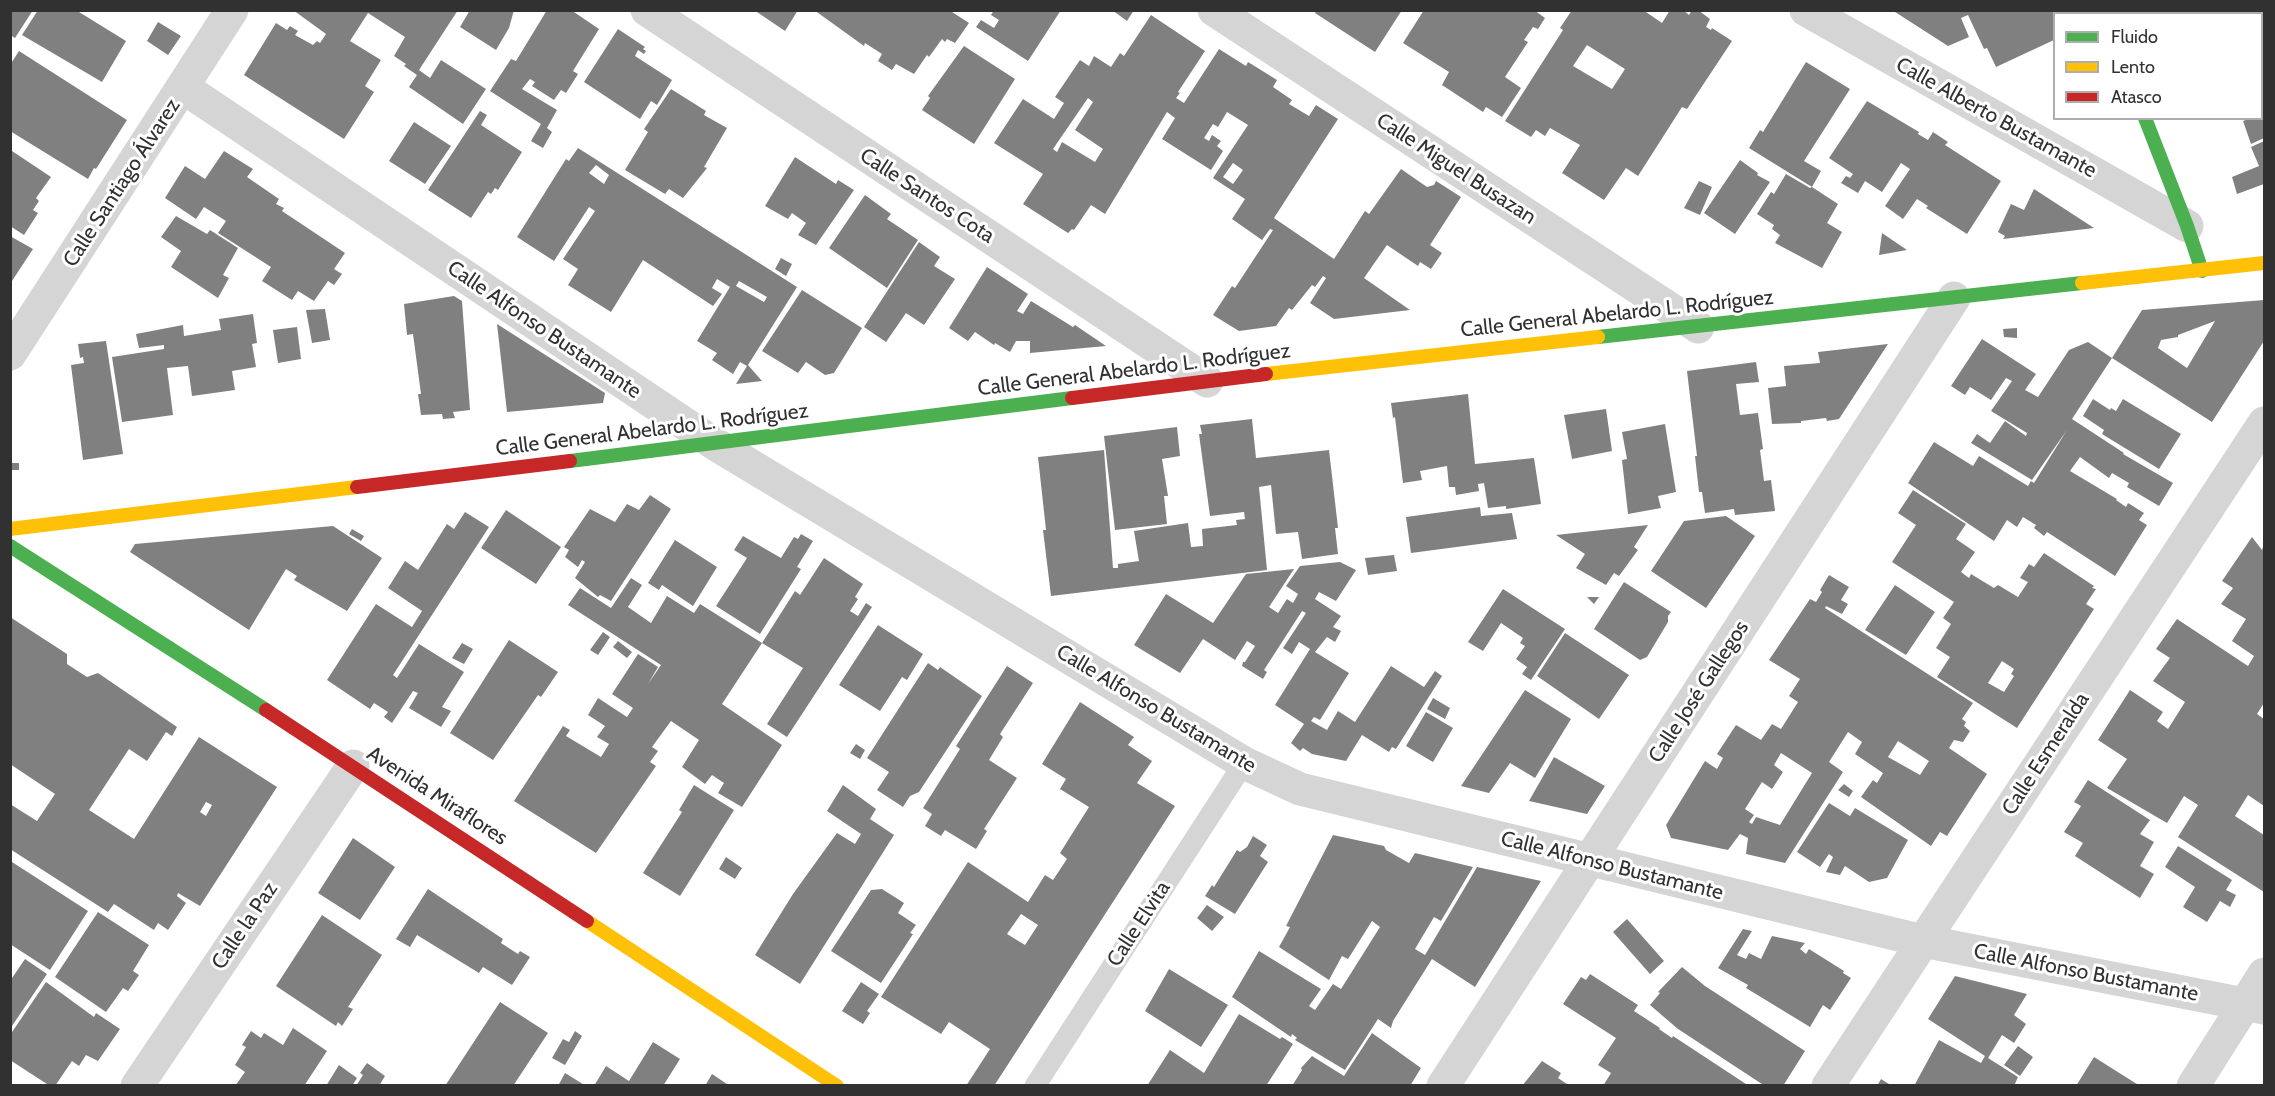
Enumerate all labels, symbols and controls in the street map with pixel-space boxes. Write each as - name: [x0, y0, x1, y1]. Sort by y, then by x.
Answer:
- legend: [2053, 12, 2263, 120]
- text: Fluido: [2111, 26, 2158, 48]
- street label: Calle Alberto Bustamante: [1891, 52, 2101, 184]
- text: Lento: [2111, 56, 2155, 78]
- text: Atasco: [2111, 86, 2162, 108]
- street label: Calle Santiago Álvarez: [58, 94, 186, 272]
- street label: Calle Miguel Busazan: [1371, 108, 1541, 230]
- street label: Calle Santos Cota: [855, 143, 999, 249]
- street label: Calle Alfonso Bustamante: [442, 256, 646, 404]
- street label: Calle General Abelardo L. Rodríguez: [1459, 285, 1775, 343]
- street label: Calle General Abelardo L. Rodríguez: [976, 338, 1292, 402]
- street label: Calle General Abelardo L. Rodríguez: [494, 398, 810, 462]
- street label: Calle José Gallegos: [1644, 616, 1754, 768]
- street label: Calle Alfonso Bustamante: [1052, 639, 1260, 779]
- street label: Calle Esmeralda: [1997, 688, 2095, 820]
- street label: Avenida Miraflores: [362, 741, 512, 851]
- street label: Calle Alfonso Bustamante: [1498, 826, 1726, 906]
- street label: Calle Elvita: [1102, 877, 1176, 971]
- street label: Calle la Paz: [207, 878, 283, 974]
- street label: Calle Alfonso Bustamante: [1972, 939, 2200, 1007]

